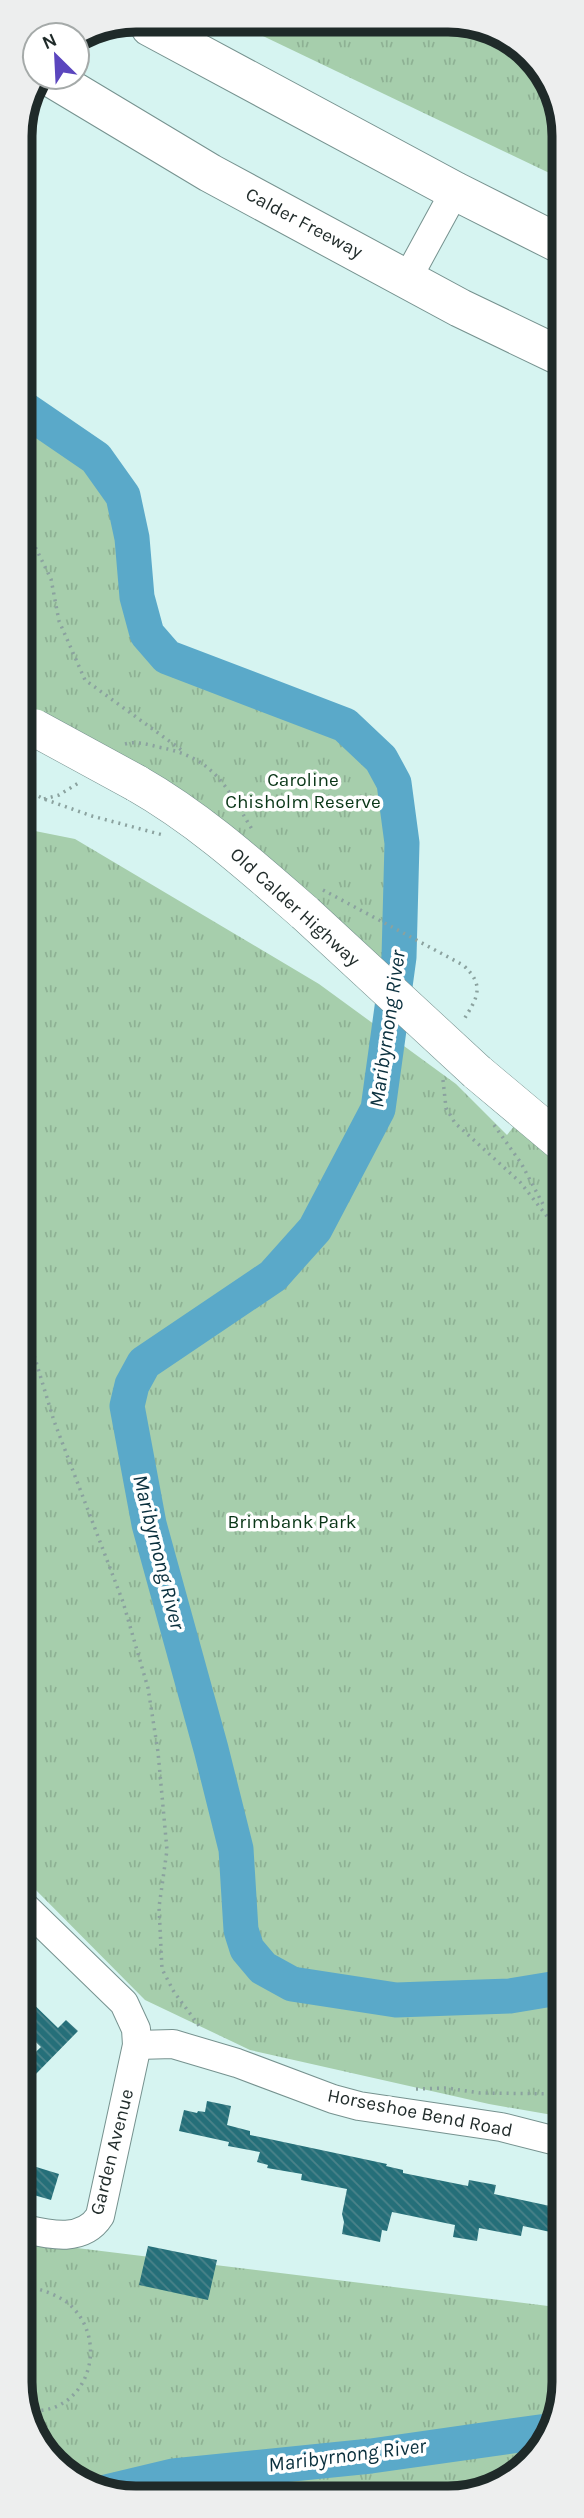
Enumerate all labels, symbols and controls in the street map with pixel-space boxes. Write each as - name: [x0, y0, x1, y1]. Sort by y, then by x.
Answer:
- north arrow: [21, 21, 91, 91]
- text: N: [39, 29, 60, 54]
- street label: Calder Freeway: [242, 183, 366, 263]
- park label: Caroline Chisholm Reserve: [225, 769, 381, 813]
- street label: Old Calder Highway: [226, 843, 364, 971]
- water label: Maribyrnong River: [364, 948, 410, 1109]
- water label: Maribyrnong River: [128, 1472, 190, 1633]
- park label: Brimbank Park: [227, 1511, 357, 1533]
- street label: Horseshoe Bend Road: [325, 2084, 515, 2142]
- street label: Garden Avenue: [86, 2087, 138, 2217]
- water label: Maribyrnong River: [267, 2433, 428, 2477]

